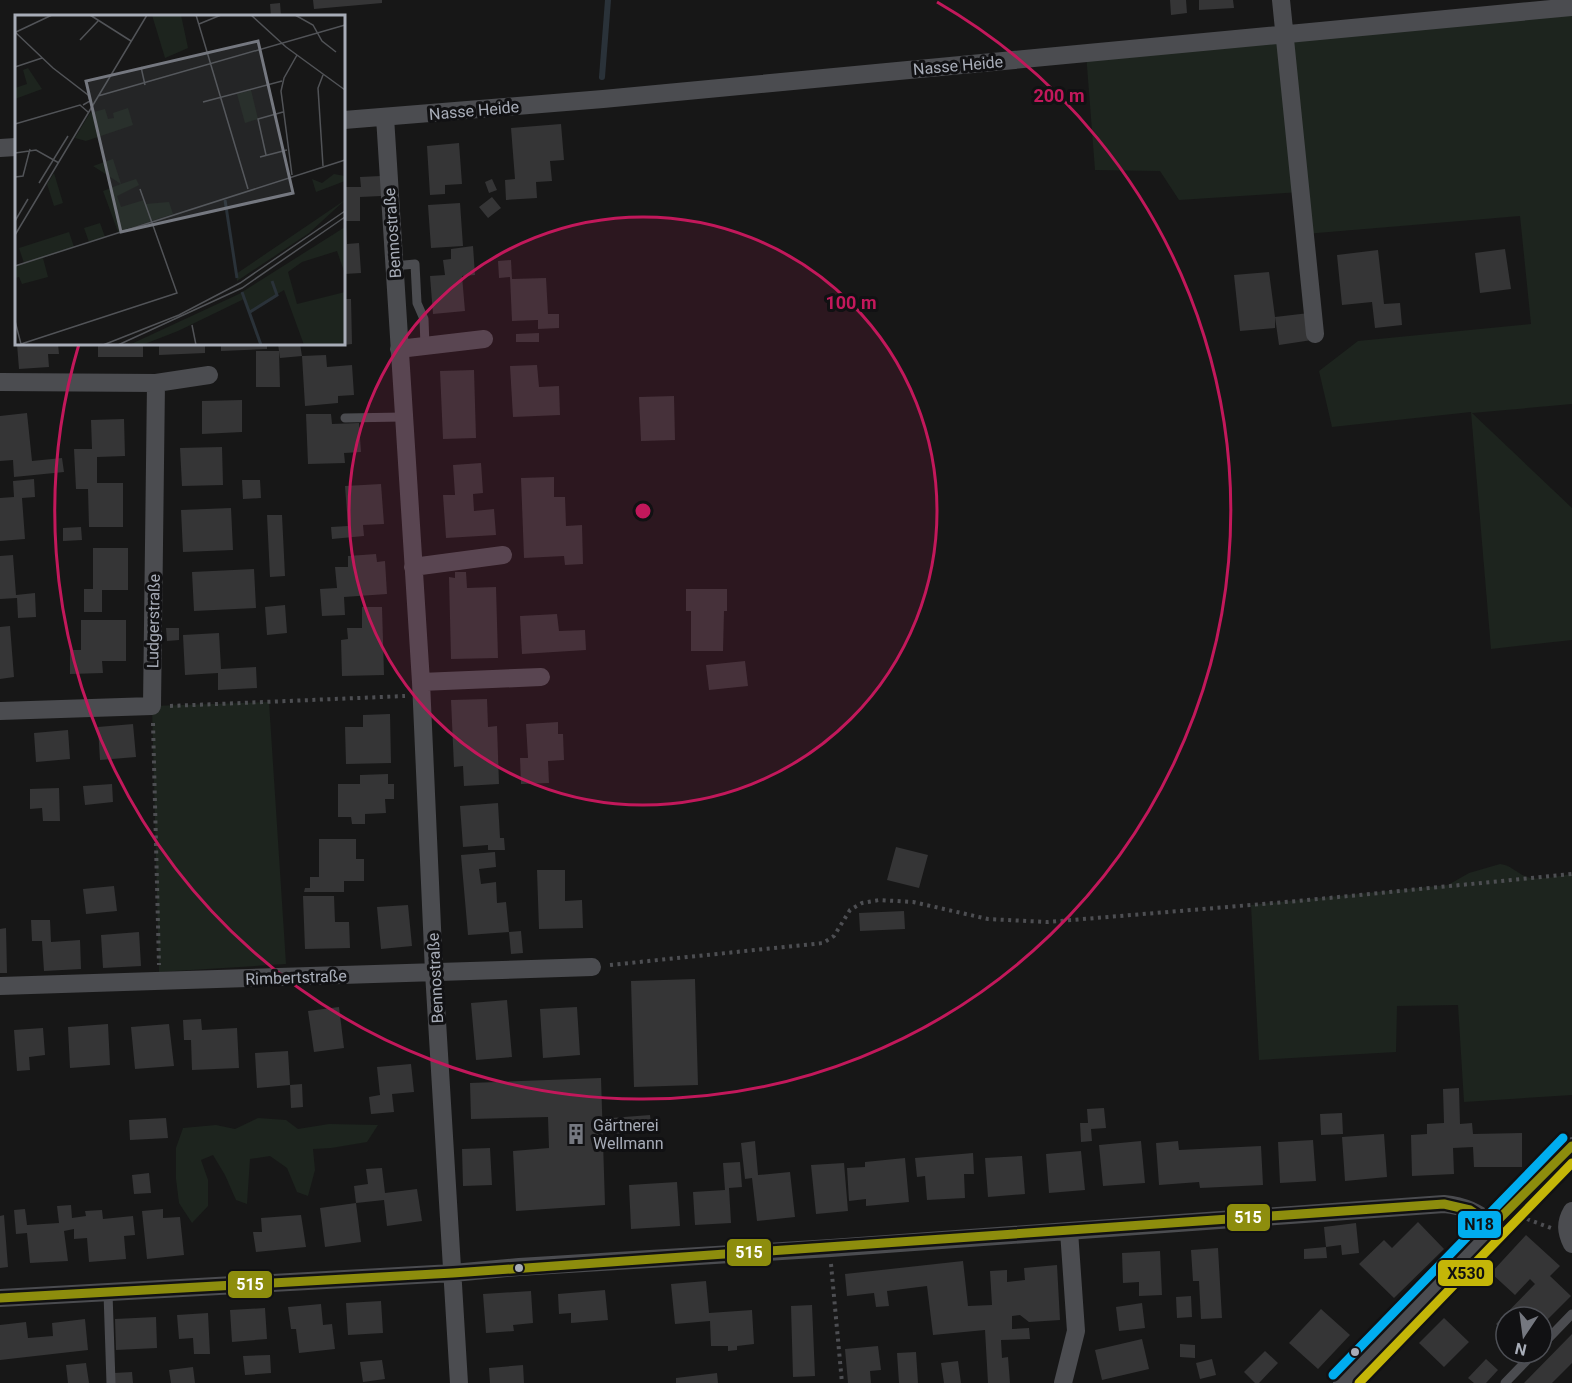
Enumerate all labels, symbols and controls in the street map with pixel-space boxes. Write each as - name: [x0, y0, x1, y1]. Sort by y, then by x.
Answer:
- inset map: [15, 15, 345, 345]
- street label: Nasse Heide: [912, 52, 1004, 79]
- text: 200 m: [1033, 85, 1085, 106]
- street label: Nasse Heide: [428, 97, 520, 124]
- street label: Bennostraße: [380, 187, 405, 279]
- text: 100 m: [825, 292, 877, 313]
- centre of rings: [633, 501, 653, 521]
- street label: Ludgerstraße: [143, 574, 164, 668]
- street label: Bennostraße: [424, 932, 447, 1024]
- street label: Rimbertstraße: [245, 966, 347, 989]
- place label: Gärtnerei Wellmann: [593, 1116, 664, 1153]
- building icon: Gärtnerei Wellmann: [564, 1122, 588, 1146]
- line badge: 515: [1226, 1203, 1271, 1232]
- text: 515: [1234, 1208, 1262, 1227]
- line badge: N18: [1457, 1210, 1502, 1239]
- text: N18: [1464, 1215, 1494, 1234]
- line badge: 515: [726, 1238, 772, 1267]
- text: 515: [735, 1243, 763, 1262]
- line badge: X530: [1437, 1259, 1494, 1287]
- unlabelled marker: [513, 1262, 525, 1274]
- text: X530: [1447, 1264, 1485, 1283]
- line badge: 515: [227, 1270, 273, 1299]
- text: 515: [236, 1275, 264, 1294]
- north arrow: [1494, 1305, 1554, 1365]
- text: N: [1513, 1339, 1528, 1360]
- unlabelled marker: [1349, 1346, 1361, 1358]

